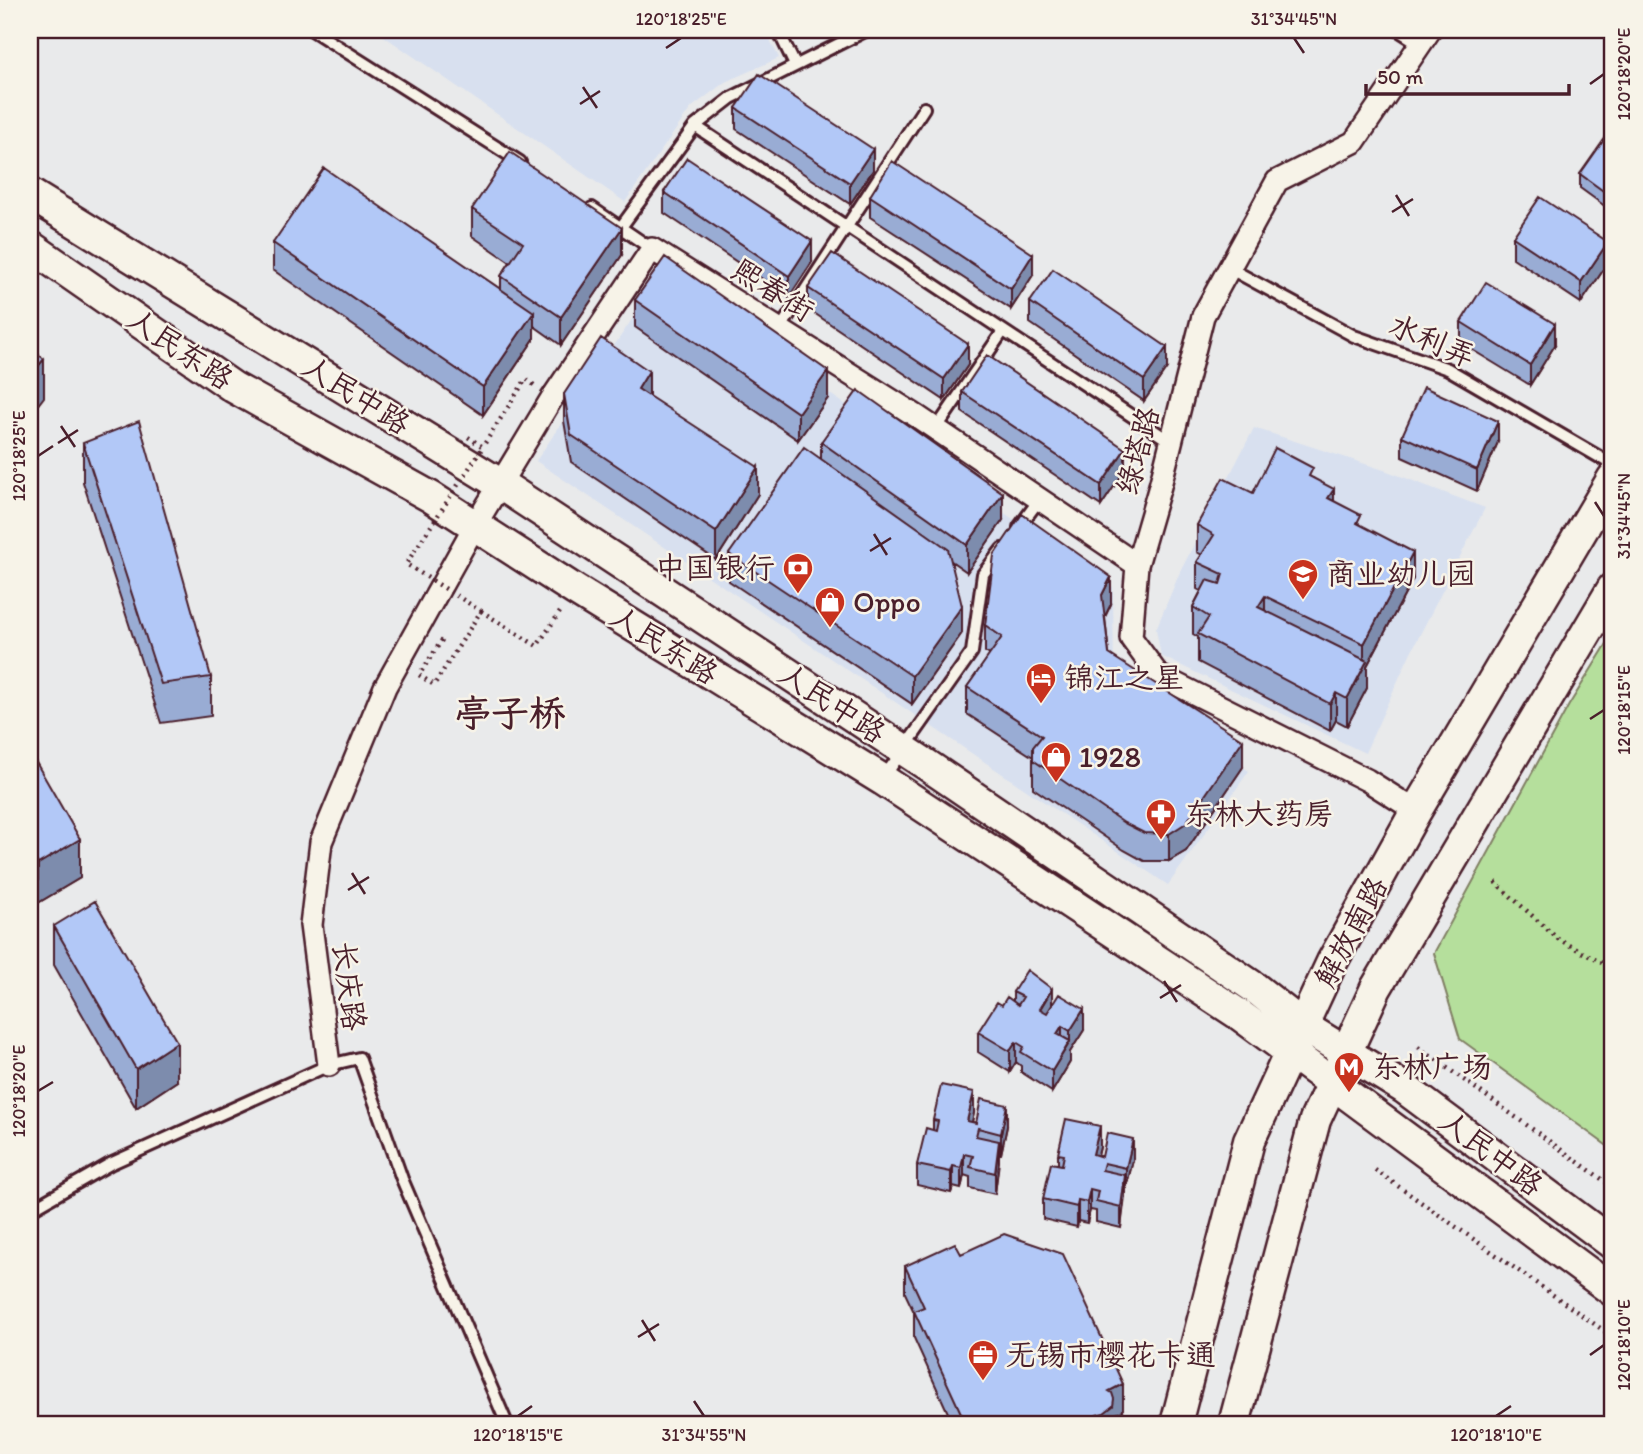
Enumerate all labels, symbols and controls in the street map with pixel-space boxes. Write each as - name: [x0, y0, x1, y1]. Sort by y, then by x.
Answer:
- text: 120°18'25"E: [635, 8, 727, 30]
- text: 31°34'45"N: [1251, 8, 1337, 30]
- text: 120°18'20"E: [1613, 28, 1635, 120]
- scale bar: [1366, 52, 1570, 96]
- text: 50 m: [1377, 64, 1424, 89]
- street label: 熙春街: [725, 250, 821, 329]
- street label: 人民东路: [120, 300, 240, 397]
- street label: 水利弄: [1384, 306, 1481, 375]
- street label: 人民中路: [296, 347, 417, 442]
- street label: 绿塔路: [1108, 403, 1167, 499]
- text: 120°18'25"E: [8, 410, 30, 502]
- text: 31°34'45"N: [1613, 473, 1635, 559]
- place label: 中国银行: [655, 549, 775, 586]
- bank icon: 中国银行: [781, 551, 815, 595]
- place label: 商业幼儿园: [1326, 555, 1476, 592]
- school or university icon: 商业幼儿园: [1286, 557, 1320, 601]
- place label: Oppo: [853, 583, 921, 620]
- shop icon: Oppo: [813, 585, 847, 629]
- street label: 人民东路: [604, 597, 725, 692]
- street label: 人民中路: [772, 654, 893, 751]
- place label: 锦江之星: [1064, 659, 1184, 696]
- hotel icon: 锦江之星: [1024, 661, 1058, 705]
- text: 120°18'15"E: [1613, 665, 1635, 755]
- district label: 亭子桥: [455, 691, 566, 735]
- place label: 1928: [1079, 738, 1141, 775]
- shop icon: 1928: [1039, 740, 1073, 784]
- place label: 东林大药房: [1184, 795, 1334, 832]
- pharmacy icon: 东林大药房: [1144, 797, 1178, 841]
- street label: 解放南路: [1306, 870, 1395, 993]
- street label: 长庆路: [326, 939, 373, 1033]
- text: 120°18'20"E: [8, 1045, 30, 1137]
- place label: 东林广场: [1372, 1048, 1492, 1085]
- metro station icon: 东林广场: [1332, 1050, 1366, 1094]
- street label: 人民中路: [1432, 1102, 1550, 1203]
- text: 120°18'10"E: [1613, 1299, 1635, 1391]
- place label: 无锡市樱花卡通: [1006, 1336, 1216, 1373]
- office icon: 无锡市樱花卡通: [966, 1338, 1000, 1382]
- text: 120°18'15"E: [473, 1424, 563, 1446]
- text: 31°34'55"N: [661, 1424, 747, 1446]
- text: 120°18'10"E: [1450, 1424, 1542, 1446]

